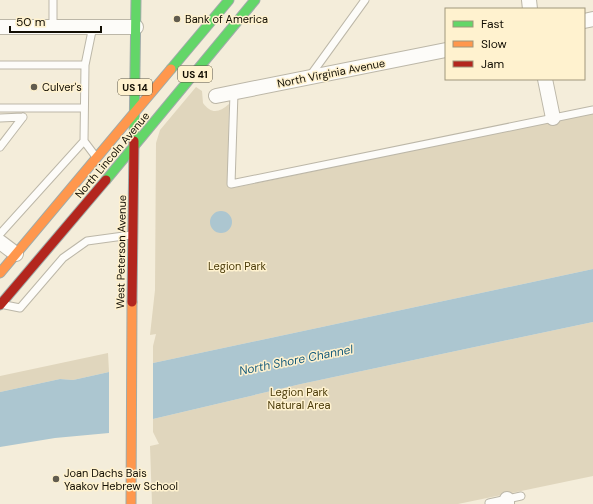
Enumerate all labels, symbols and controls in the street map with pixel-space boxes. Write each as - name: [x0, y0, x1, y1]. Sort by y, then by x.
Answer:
- scale bar: [10, 8, 101, 34]
- legend: [445, 8, 585, 80]
- place label: Bank of America: [185, 12, 268, 26]
- text: 50 m: [16, 14, 45, 30]
- marker: Bank of America: [172, 14, 182, 24]
- text: Fast: [481, 16, 504, 32]
- text: Slow: [481, 36, 507, 52]
- street label: North Virginia Avenue: [276, 56, 386, 90]
- text: Jam: [481, 56, 504, 72]
- road number: US 41: [178, 66, 212, 82]
- road number: US 14: [118, 79, 152, 95]
- place label: Culver's: [42, 80, 82, 94]
- marker: Culver's: [29, 82, 39, 92]
- street label: North Lincoln Avenue: [72, 109, 152, 201]
- street label: West Peterson Avenue: [113, 195, 129, 309]
- park label: Legion Park: [208, 259, 266, 273]
- water label: North Shore Channel: [238, 341, 355, 379]
- park label: Legion Park Natural Area: [268, 385, 330, 412]
- place label: Joan Dachs Bais Yaakov Hebrew School: [64, 466, 178, 493]
- marker: Joan Dachs Bais Yaakov Hebrew School: [51, 474, 61, 484]

